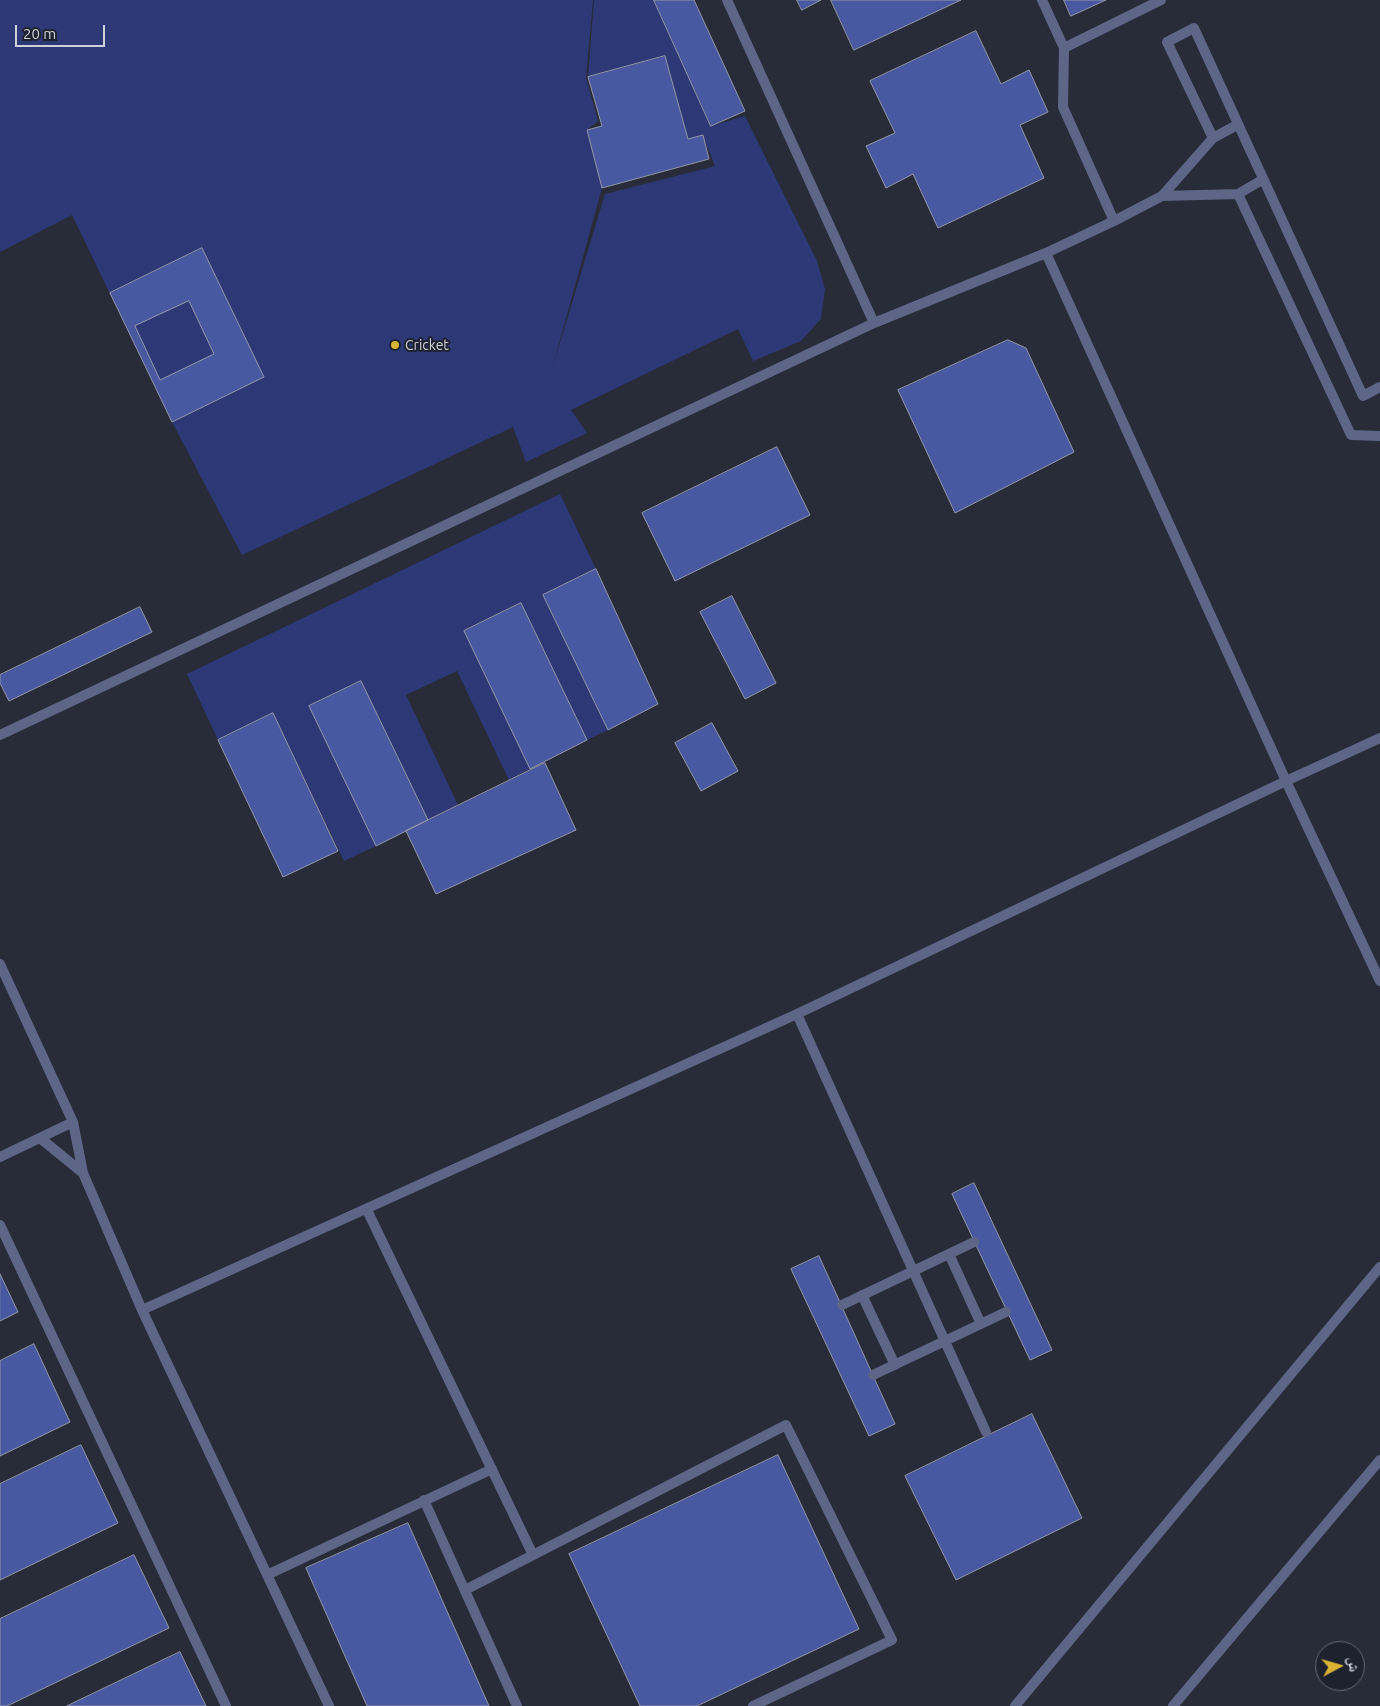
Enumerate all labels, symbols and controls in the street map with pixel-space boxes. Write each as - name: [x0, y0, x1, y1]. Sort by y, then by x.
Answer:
- scale bar: [18, 15, 108, 47]
- text: 20 m: [23, 25, 56, 42]
- place label: Cricket: [405, 337, 449, 353]
- marker: Cricket: [389, 339, 401, 351]
- north arrow: [1315, 1641, 1365, 1691]
- text: ش: [1345, 1656, 1363, 1673]

